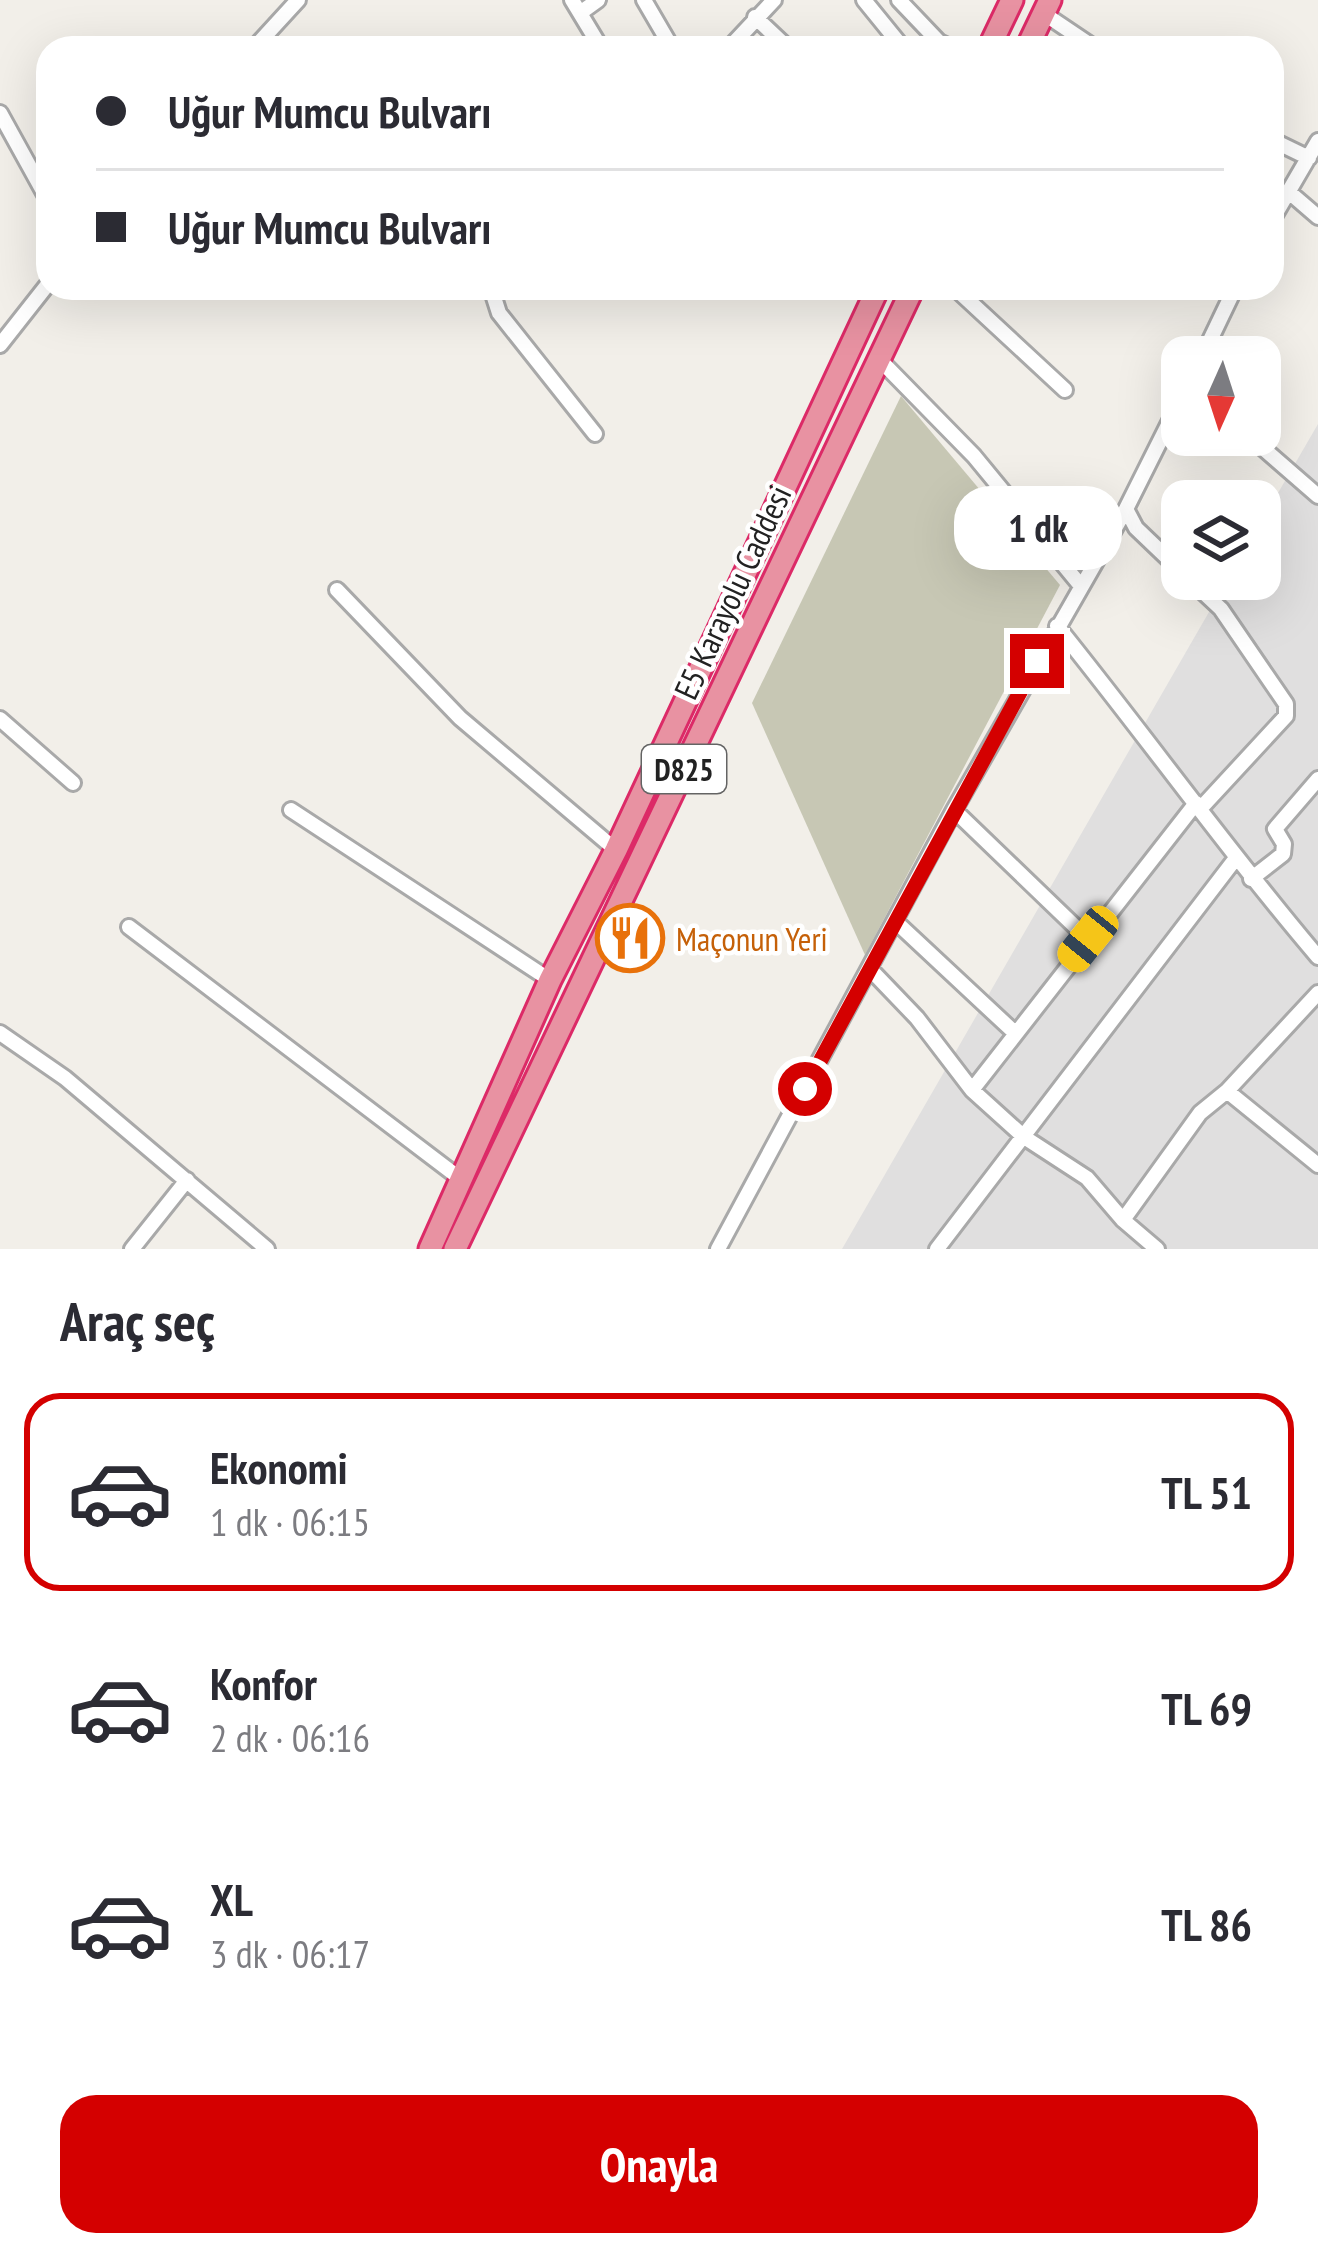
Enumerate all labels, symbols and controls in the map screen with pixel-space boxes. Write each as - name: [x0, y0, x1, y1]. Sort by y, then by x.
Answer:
- text: Uğur Mumcu Bulvarı: [168, 82, 491, 140]
- text: Uğur Mumcu Bulvarı: [168, 198, 491, 256]
- north arrow: [1161, 336, 1281, 456]
- map controls: [1161, 336, 1281, 600]
- street label: E5 Karayolu Caddesi: [664, 478, 800, 706]
- button: layers: [1161, 480, 1281, 600]
- callout: 1 dk: [953, 487, 1121, 571]
- text: 1 dk: [1008, 502, 1068, 553]
- route end: [1010, 634, 1064, 688]
- road number: D825: [642, 745, 726, 793]
- car: [1051, 900, 1125, 978]
- restaurant icon: Maçonun Yeri: [595, 903, 665, 973]
- place label: Maçonun Yeri: [676, 917, 828, 960]
- route start: [778, 1062, 832, 1116]
- text: Araç seç: [60, 1286, 215, 1356]
- icon: car: [66, 1438, 174, 1546]
- text: Ekonomi: [210, 1438, 348, 1496]
- text: TL 51: [1161, 1463, 1252, 1521]
- text: 1 dk · 06:15: [210, 1496, 370, 1547]
- icon: car: [66, 1654, 174, 1762]
- text: Konfor: [210, 1654, 317, 1712]
- text: TL 69: [1161, 1679, 1252, 1737]
- text: 2 dk · 06:16: [210, 1712, 370, 1763]
- icon: car: [66, 1870, 174, 1978]
- text: XL: [210, 1870, 253, 1928]
- text: TL 86: [1161, 1895, 1252, 1953]
- text: 3 dk · 06:17: [210, 1928, 370, 1979]
- button: Onayla: [60, 2095, 1258, 2233]

